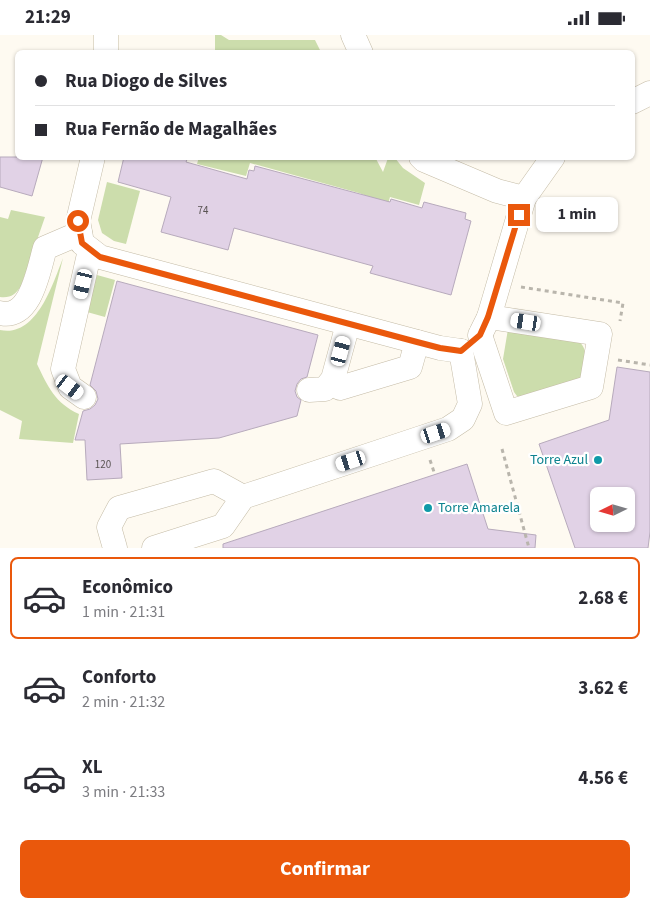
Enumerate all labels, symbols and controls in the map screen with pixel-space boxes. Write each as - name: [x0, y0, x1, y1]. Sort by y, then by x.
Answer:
- text: 21:29: [25, 4, 71, 31]
- text: Rua Diogo de Silves: [65, 68, 227, 95]
- text: Rua Fernão de Magalhães: [65, 116, 277, 143]
- callout: 1 min: [536, 197, 619, 233]
- house number: 74: [198, 203, 209, 218]
- text: 1 min: [558, 203, 596, 225]
- route end: [508, 204, 530, 226]
- route start: [67, 210, 89, 232]
- car: [72, 268, 93, 300]
- car: [510, 312, 541, 332]
- car: [329, 335, 352, 367]
- car: [53, 372, 86, 402]
- car: [419, 421, 452, 445]
- car: [334, 449, 367, 473]
- place label: Torre Azul: [530, 450, 588, 470]
- marker: Torre Azul: [592, 454, 604, 466]
- house number: 120: [95, 457, 111, 472]
- north arrow: [590, 487, 635, 533]
- map controls: [590, 487, 635, 532]
- place label: Torre Amarela: [438, 498, 520, 518]
- marker: Torre Amarela: [422, 502, 434, 514]
- text: Econômico: [82, 574, 173, 601]
- icon: car: [22, 576, 67, 621]
- text: 2.68 €: [578, 585, 628, 612]
- text: 1 min · 21:31: [82, 601, 165, 623]
- text: Conforto: [82, 664, 156, 691]
- icon: car: [22, 666, 67, 711]
- text: 3.62 €: [578, 675, 628, 702]
- text: 2 min · 21:32: [82, 691, 165, 713]
- text: XL: [82, 754, 103, 781]
- icon: car: [22, 756, 67, 801]
- text: 4.56 €: [578, 765, 628, 792]
- text: 3 min · 21:33: [82, 781, 165, 803]
- button: Confirmar: [20, 840, 630, 898]

